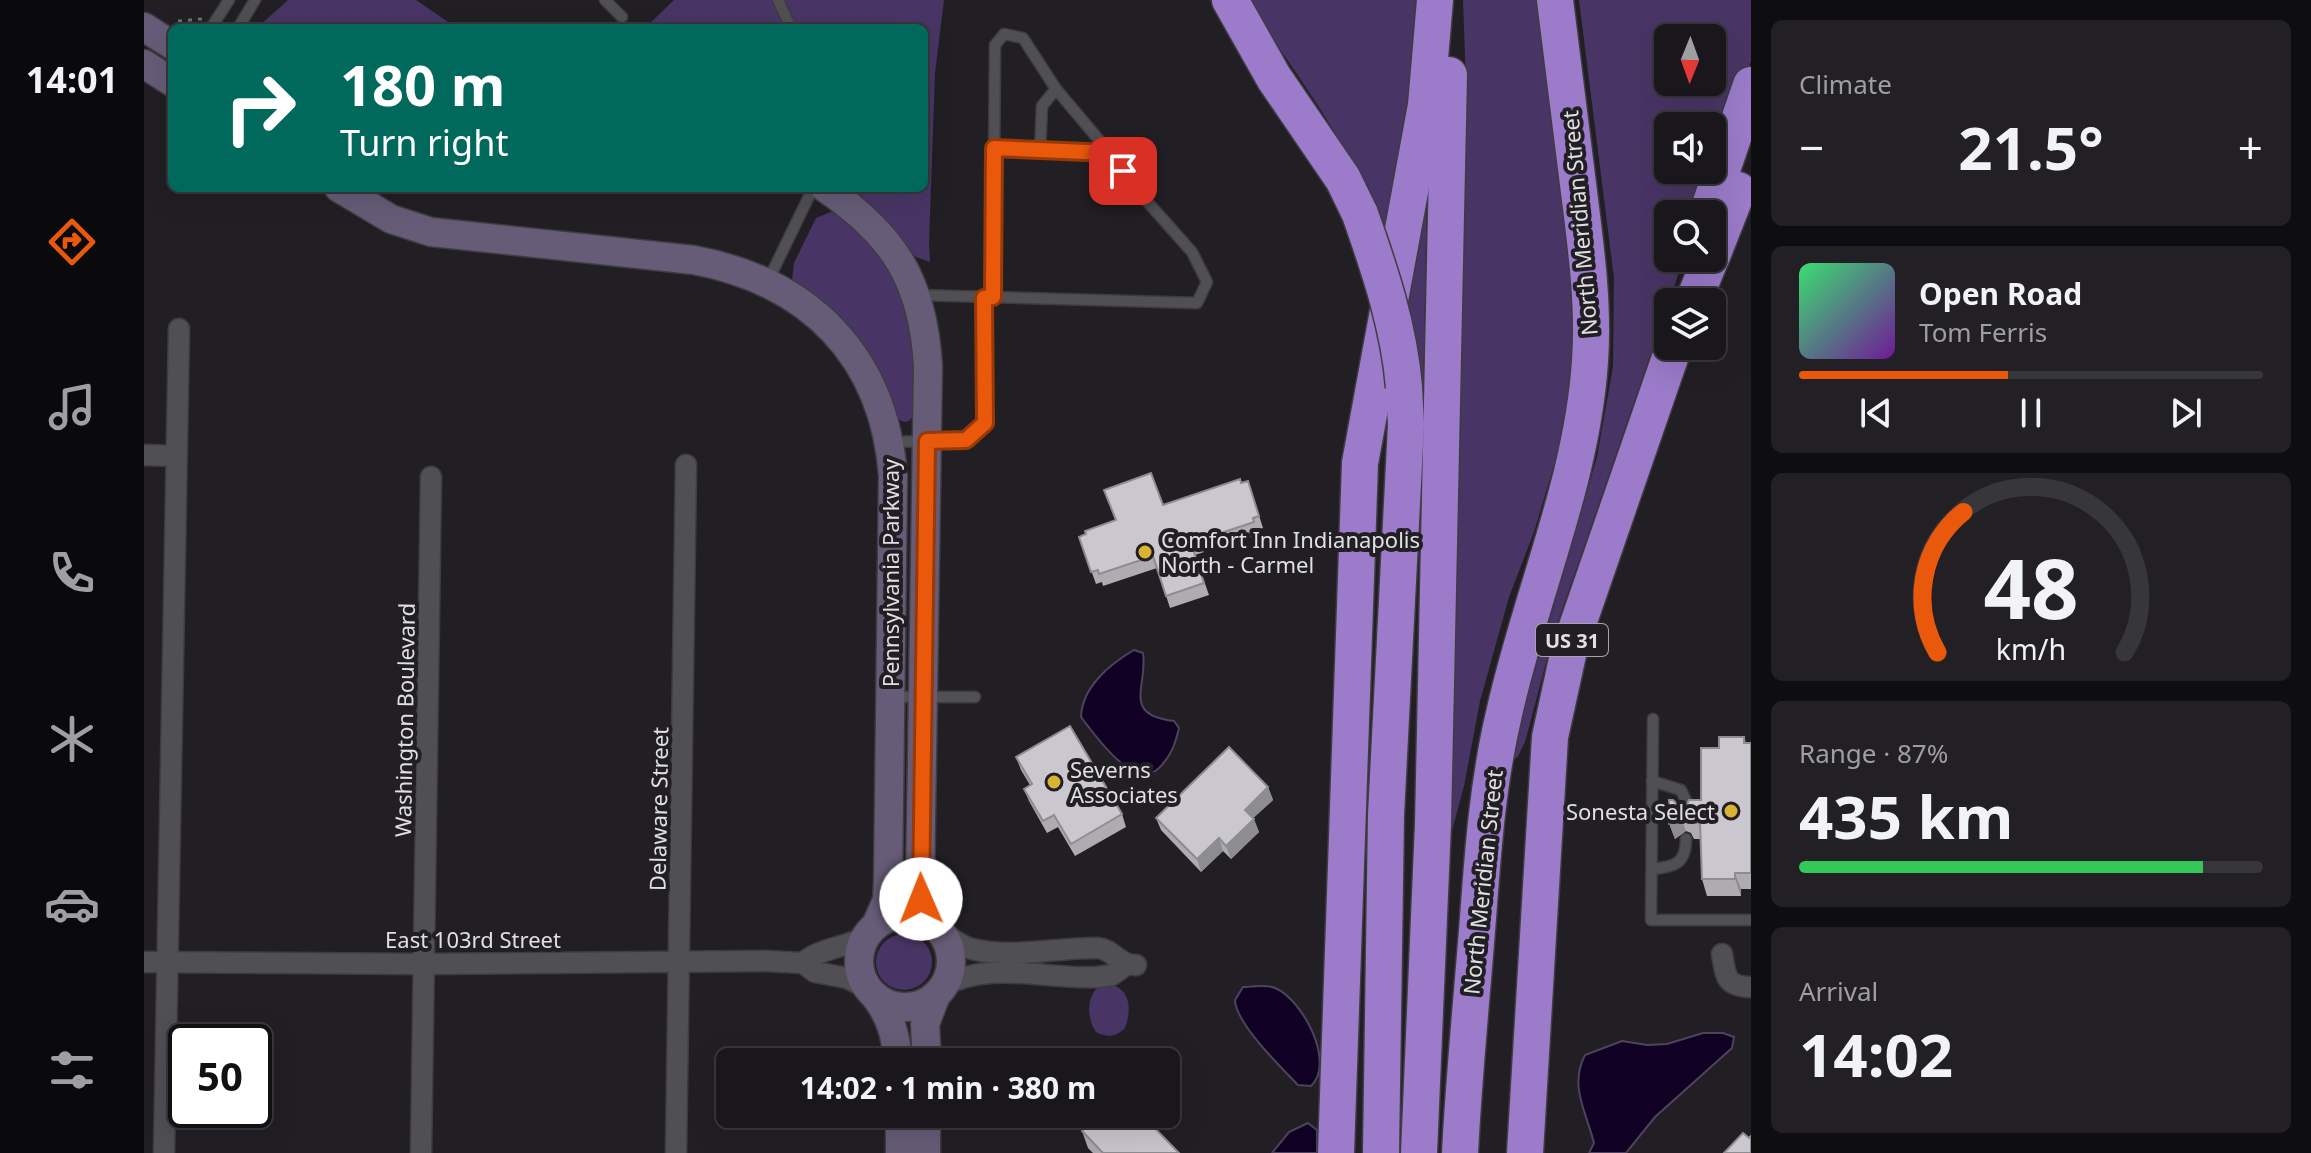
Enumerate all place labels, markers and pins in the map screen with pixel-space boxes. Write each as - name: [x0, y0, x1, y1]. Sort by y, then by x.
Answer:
- pin: [1089, 137, 1157, 205]
- place label: Comfort Inn Indianapolis North - Carmel: [1161, 524, 1420, 579]
- marker: Comfort Inn Indianapolis North - Carmel: [1136, 543, 1154, 561]
- place label: Severns Associates: [1070, 754, 1178, 809]
- marker: Severns Associates: [1045, 773, 1063, 791]
- place label: Sonesta Select: [1566, 796, 1715, 826]
- marker: Sonesta Select: [1722, 802, 1740, 820]

